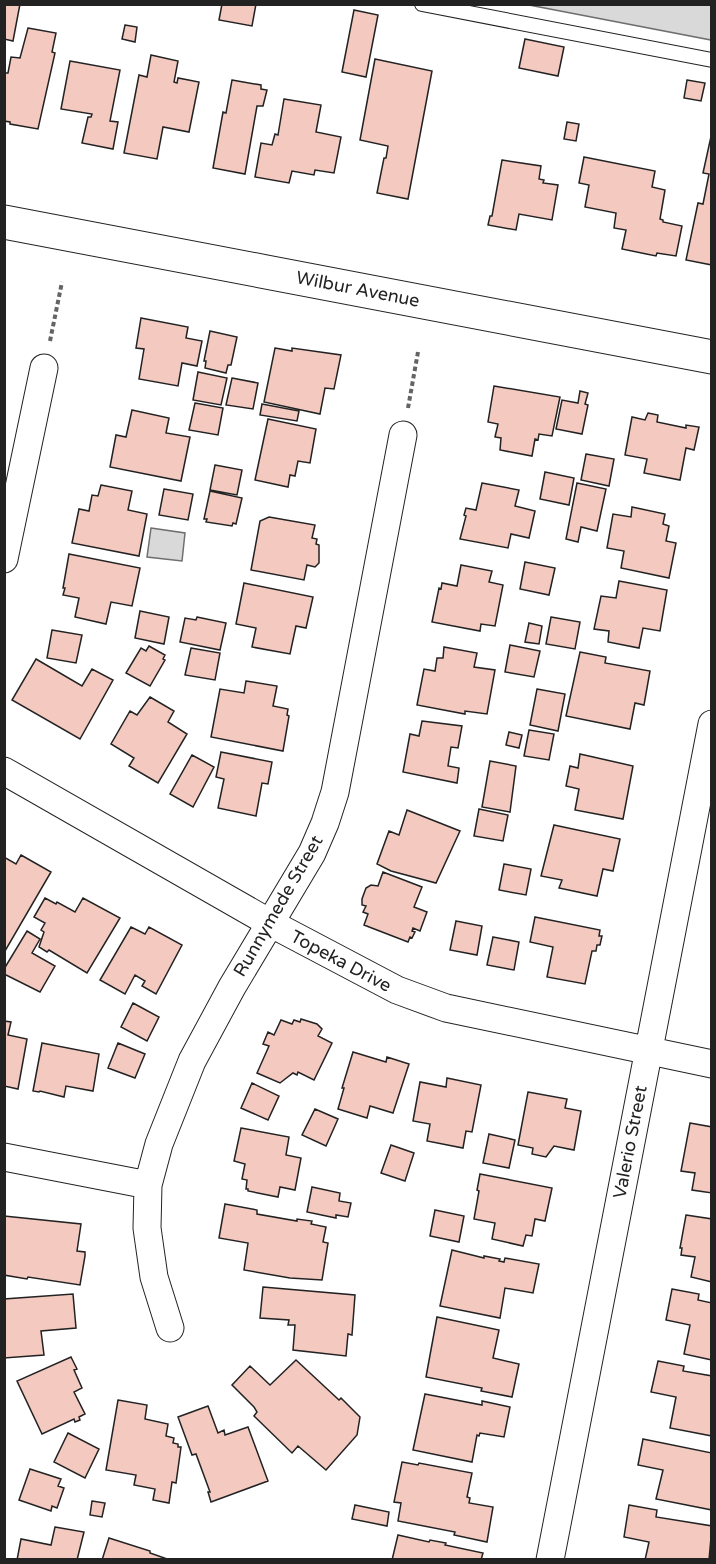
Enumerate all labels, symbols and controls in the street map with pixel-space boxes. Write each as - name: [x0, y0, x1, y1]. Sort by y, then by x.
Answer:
- street label: Wilbur Avenue: [294, 266, 422, 312]
- street label: Runnymede Street: [229, 831, 327, 981]
- street label: Topeka Drive: [287, 925, 395, 997]
- street label: Valerio Street: [608, 1083, 652, 1200]

